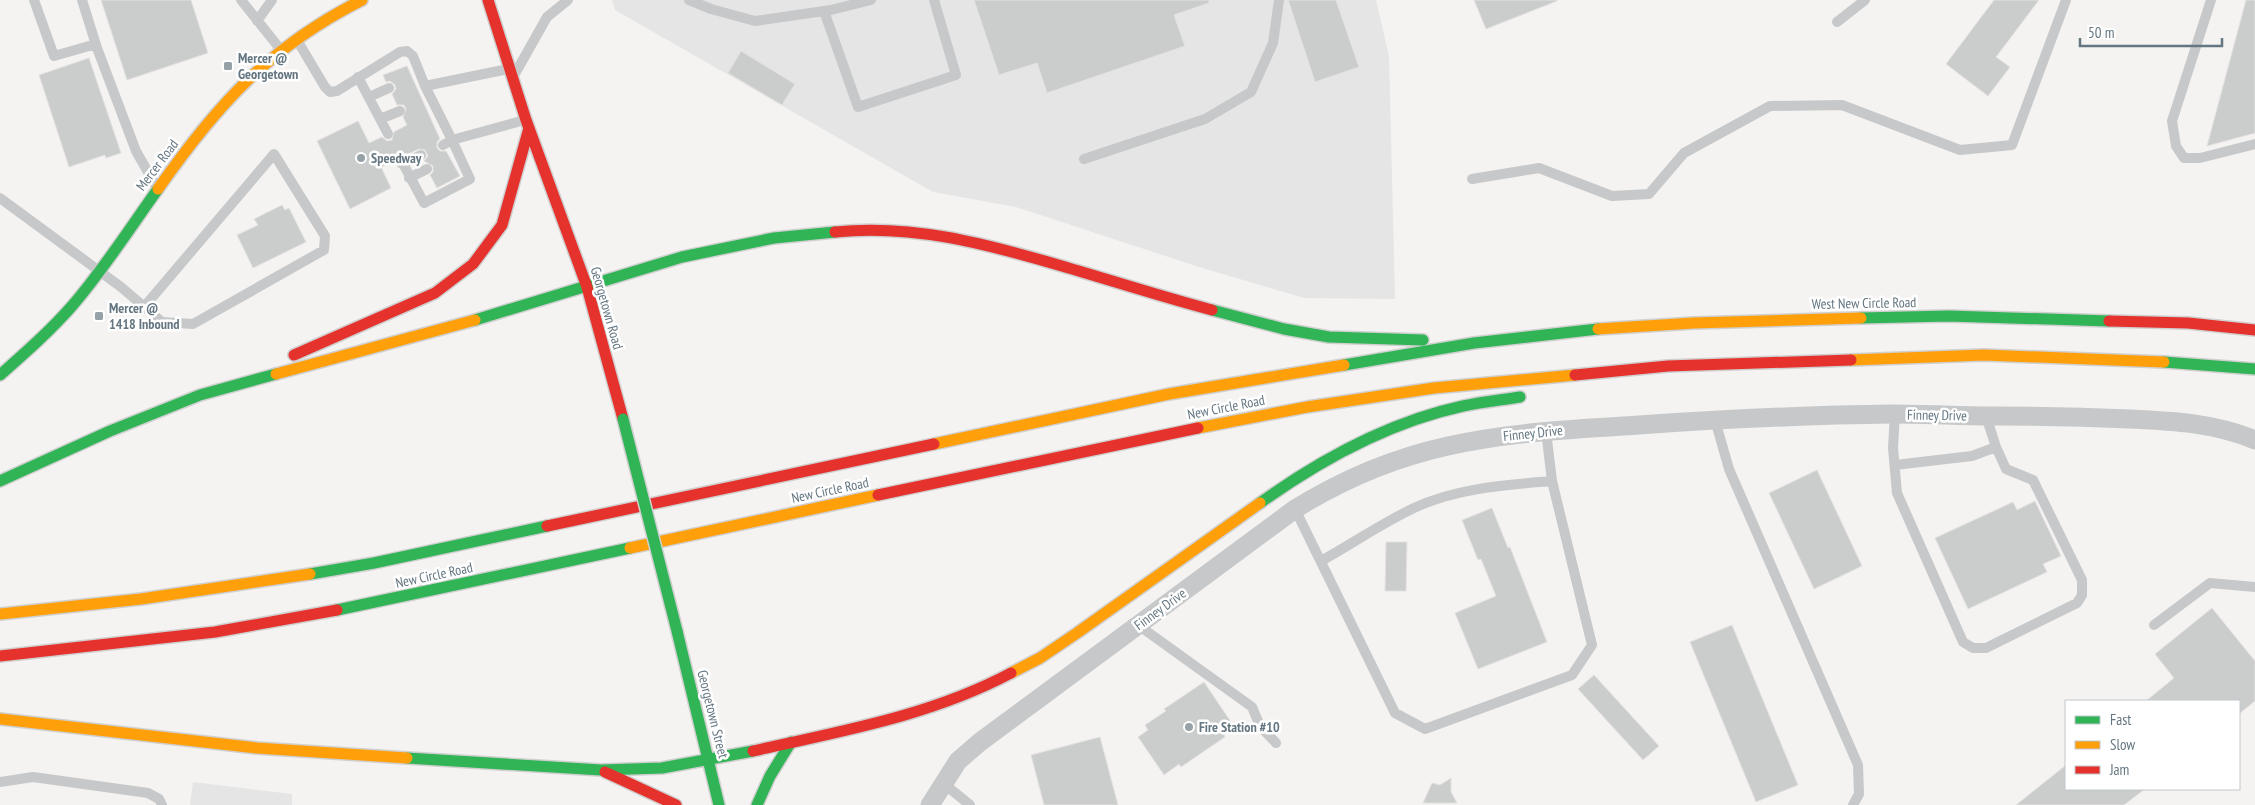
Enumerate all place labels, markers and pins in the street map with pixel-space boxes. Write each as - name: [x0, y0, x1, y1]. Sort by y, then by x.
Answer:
- place label: Mercer @ Georgetown: [238, 49, 298, 83]
- marker: Mercer @ Georgetown: [222, 60, 234, 72]
- place label: Speedway: [371, 149, 422, 167]
- marker: Speedway: [355, 152, 367, 164]
- place label: Mercer @ 1418 Inbound: [109, 299, 179, 333]
- marker: Mercer @ 1418 Inbound: [93, 310, 105, 322]
- place label: Fire Station #10: [1199, 718, 1280, 736]
- marker: Fire Station #10: [1183, 721, 1195, 733]

